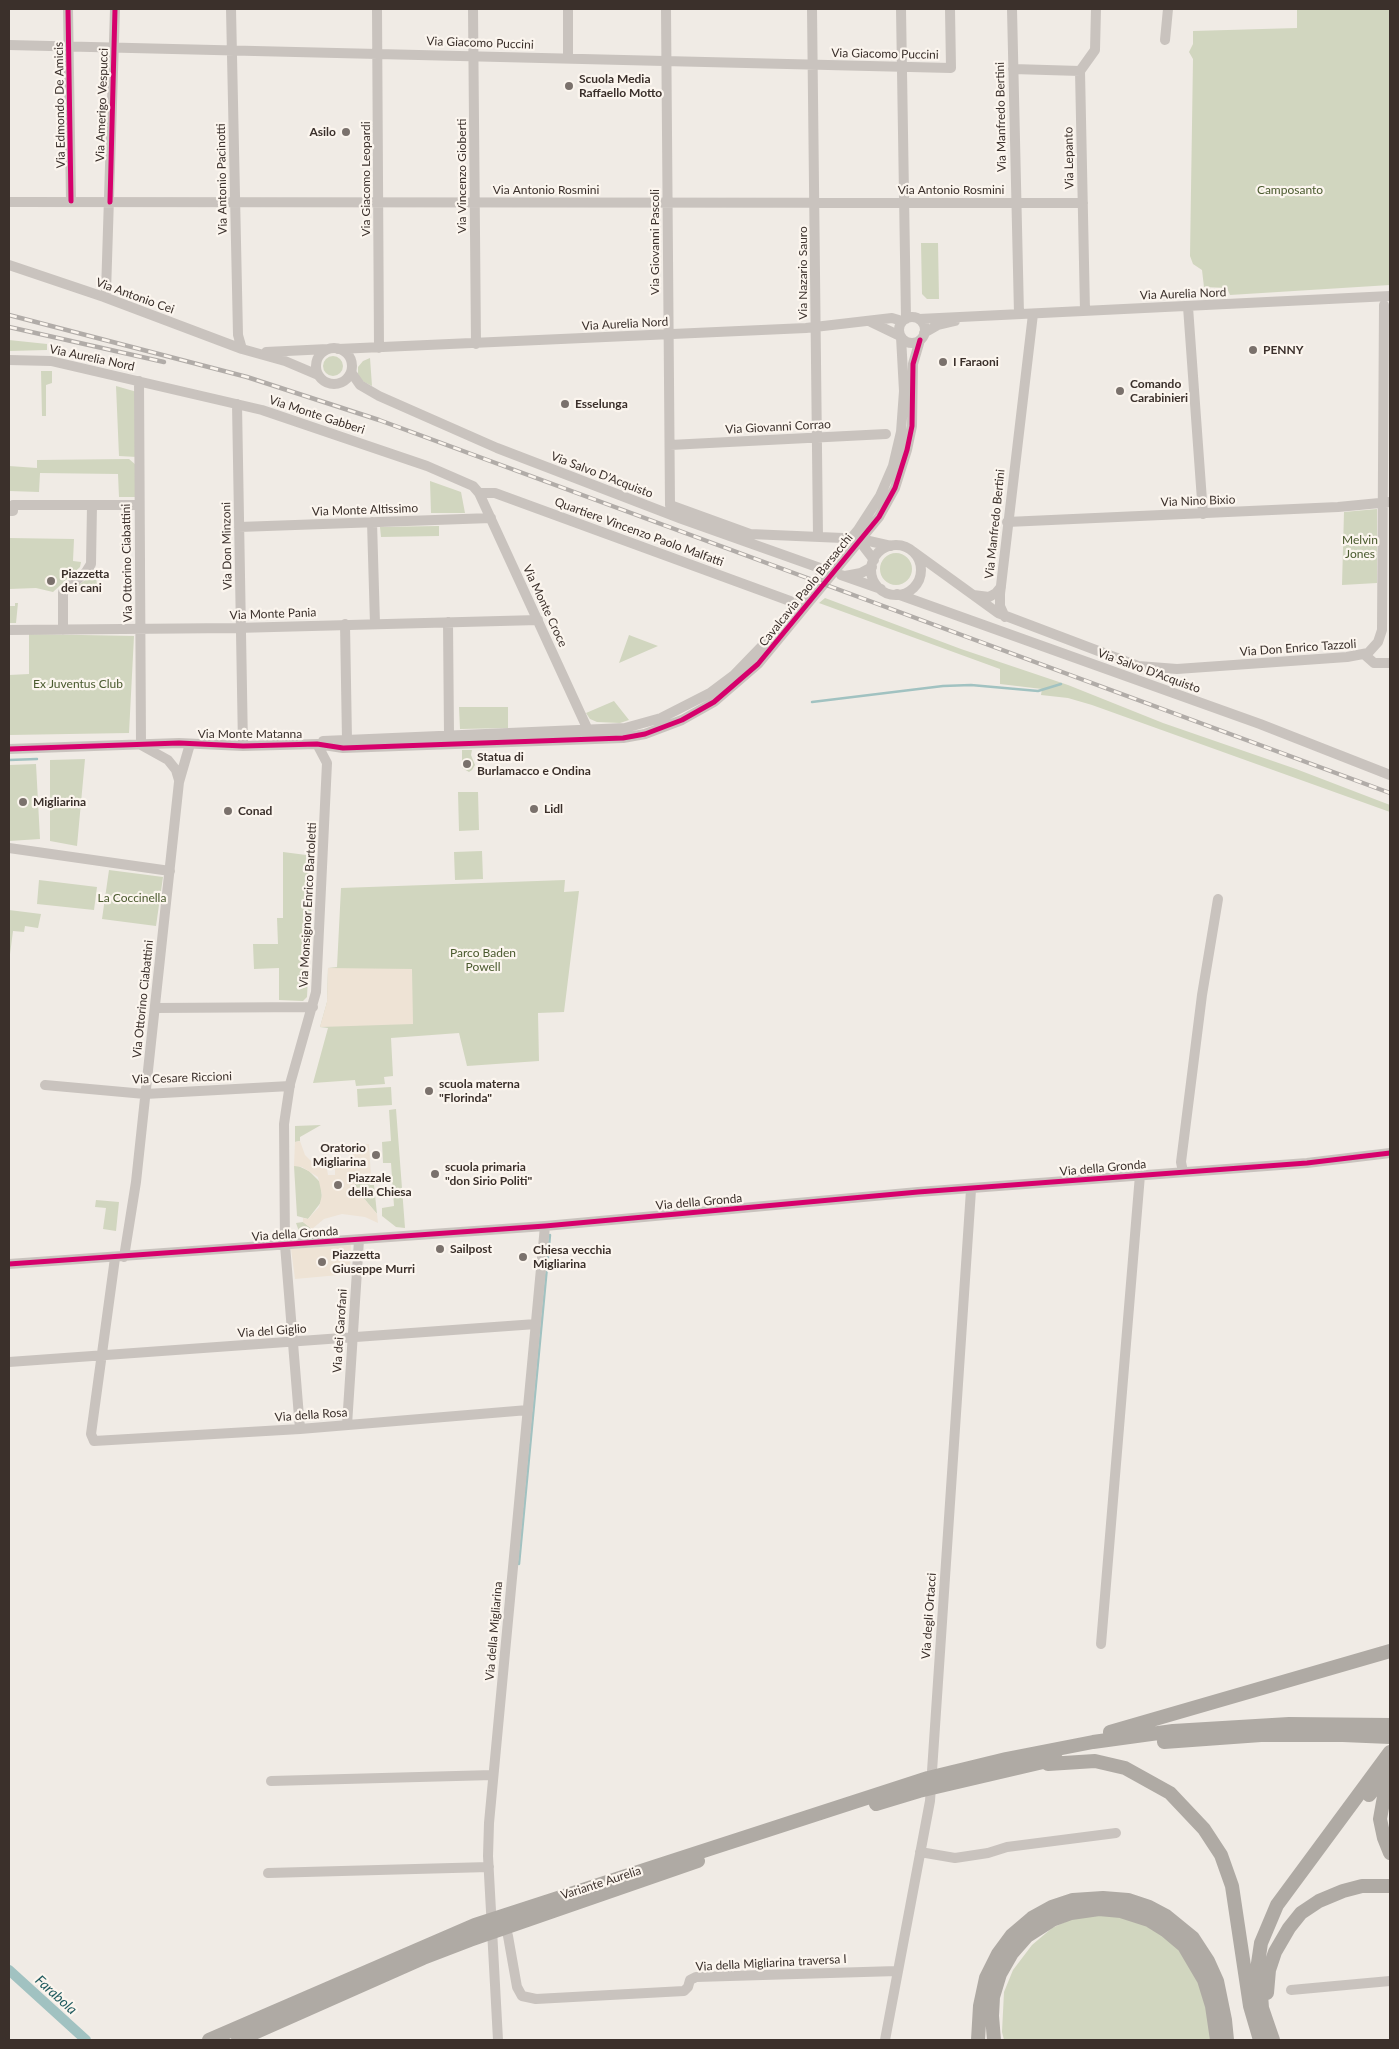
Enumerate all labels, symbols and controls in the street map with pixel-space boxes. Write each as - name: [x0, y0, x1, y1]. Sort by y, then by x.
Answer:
- street label: Via Giacomo Puccini: [426, 34, 534, 52]
- street label: Via Edmondo De Amicis: [52, 42, 68, 168]
- street label: Via Giacomo Puccini: [831, 46, 939, 62]
- street label: Via Amerigo Vespucci: [93, 48, 111, 162]
- street label: Via Manfredo Bertini: [993, 62, 1009, 172]
- place label: Scuola Media Raffaello Motto: [579, 72, 662, 100]
- marker: Scuola Media Raffaello Motto: [563, 80, 575, 92]
- street label: Via Vincenzo Gioberti: [455, 119, 469, 233]
- street label: Via Giacomo Leopardi: [359, 121, 373, 237]
- street label: Via Antonio Pacinotti: [214, 123, 230, 235]
- place label: Asilo: [309, 125, 336, 139]
- marker: Asilo: [340, 126, 352, 138]
- street label: Via Lepanto: [1061, 127, 1077, 189]
- street label: Via Antonio Rosmini: [493, 183, 599, 197]
- street label: Via Antonio Rosmini: [898, 183, 1004, 197]
- park label: Camposanto: [1257, 183, 1323, 197]
- street label: Via Giovanni Pascoli: [648, 189, 662, 295]
- street label: Via Nazario Sauro: [796, 226, 810, 320]
- street label: Via Antonio Cei: [94, 275, 176, 317]
- street label: Via Aurelia Nord: [1140, 285, 1226, 303]
- street label: Via Aurelia Nord: [581, 315, 669, 333]
- street label: Via Aurelia Nord: [48, 342, 136, 374]
- place label: PENNY: [1263, 343, 1304, 357]
- marker: PENNY: [1247, 344, 1259, 356]
- place label: I Faraoni: [953, 355, 999, 369]
- marker: I Faraoni: [937, 356, 949, 368]
- place label: Comando Carabinieri: [1130, 377, 1188, 405]
- marker: Comando Carabinieri: [1114, 385, 1126, 397]
- street label: Via Monte Gabberi: [267, 393, 367, 437]
- place label: Esselunga: [575, 397, 628, 411]
- marker: Esselunga: [559, 398, 571, 410]
- street label: Via Giovanni Corrao: [725, 417, 831, 437]
- street label: Via Salvo D'Acquisto: [549, 449, 655, 501]
- street label: Via Manfredo Bertini: [982, 468, 1008, 580]
- street label: Via Nino Bixio: [1160, 493, 1236, 509]
- street label: Quartiere Vincenzo Paolo Malfatti: [553, 495, 725, 569]
- street label: Via Monte Altissimo: [312, 501, 418, 519]
- street label: Via Don Minzoni: [219, 502, 235, 590]
- street label: Via Ottorino Ciabattini: [119, 504, 135, 622]
- street label: Cavalcavia Paolo Barsacchi: [756, 531, 856, 649]
- park label: Melvin Jones: [1342, 533, 1378, 561]
- street label: Via Monte Croce: [520, 563, 570, 649]
- place label: Piazzetta dei cani: [61, 567, 109, 595]
- marker: Piazzetta dei cani: [45, 575, 57, 587]
- street label: Via Monte Pania: [229, 605, 317, 623]
- street label: Via Don Enrico Tazzoli: [1239, 637, 1357, 659]
- street label: Via Salvo D'Acquisto: [1096, 646, 1202, 696]
- park label: Ex Juventus Club: [33, 677, 123, 691]
- street label: Via Monte Matanna: [198, 727, 302, 741]
- place label: Statua di Burlamacco e Ondina: [477, 750, 591, 778]
- marker: Statua di Burlamacco e Ondina: [461, 758, 473, 770]
- place label: Migliarina: [33, 795, 86, 809]
- marker: Migliarina: [17, 796, 29, 808]
- place label: Lidl: [544, 802, 563, 816]
- marker: Lidl: [528, 803, 540, 815]
- place label: Conad: [238, 804, 272, 818]
- marker: Conad: [222, 805, 234, 817]
- street label: Via Monsignor Enrico Bartoletti: [296, 822, 320, 988]
- park label: La Coccinella: [98, 891, 166, 905]
- street label: Via Ottorino Ciabattini: [130, 939, 156, 1059]
- park label: Parco Baden Powell: [450, 946, 516, 974]
- street label: Via Cesare Riccioni: [132, 1069, 232, 1087]
- place label: scuola materna "Florinda": [439, 1077, 520, 1105]
- marker: scuola materna "Florinda": [423, 1085, 435, 1097]
- place label: Oratorio Migliarina: [313, 1141, 366, 1169]
- marker: Oratorio Migliarina: [370, 1149, 382, 1161]
- street label: Via della Gronda: [1059, 1157, 1147, 1179]
- place label: scuola primaria "don Sirio Politi": [445, 1160, 532, 1188]
- marker: scuola primaria "don Sirio Politi": [429, 1168, 441, 1180]
- place label: Piazzale della Chiesa: [348, 1171, 412, 1199]
- marker: Piazzale della Chiesa: [332, 1179, 344, 1191]
- street label: Via della Gronda: [655, 1191, 743, 1213]
- street label: Via della Gronda: [251, 1224, 339, 1244]
- place label: Sailpost: [450, 1242, 492, 1256]
- marker: Sailpost: [434, 1243, 446, 1255]
- place label: Chiesa vecchia Migliarina: [533, 1243, 611, 1271]
- place label: Piazzetta Giuseppe Murri: [332, 1248, 415, 1276]
- marker: Chiesa vecchia Migliarina: [517, 1251, 529, 1263]
- marker: Piazzetta Giuseppe Murri: [316, 1256, 328, 1268]
- street label: Via dei Garofani: [330, 1288, 350, 1374]
- street label: Via del Giglio: [237, 1321, 307, 1341]
- street label: Via della Rosa: [274, 1405, 348, 1425]
- street label: Via degli Ortacci: [919, 1572, 939, 1660]
- street label: Via della Migliarina: [482, 1581, 506, 1681]
- street label: Variante Aurelia: [559, 1863, 643, 1903]
- street label: Via della Migliarina traversa I: [695, 1952, 847, 1974]
- water label: Farabola: [32, 1972, 80, 2018]

